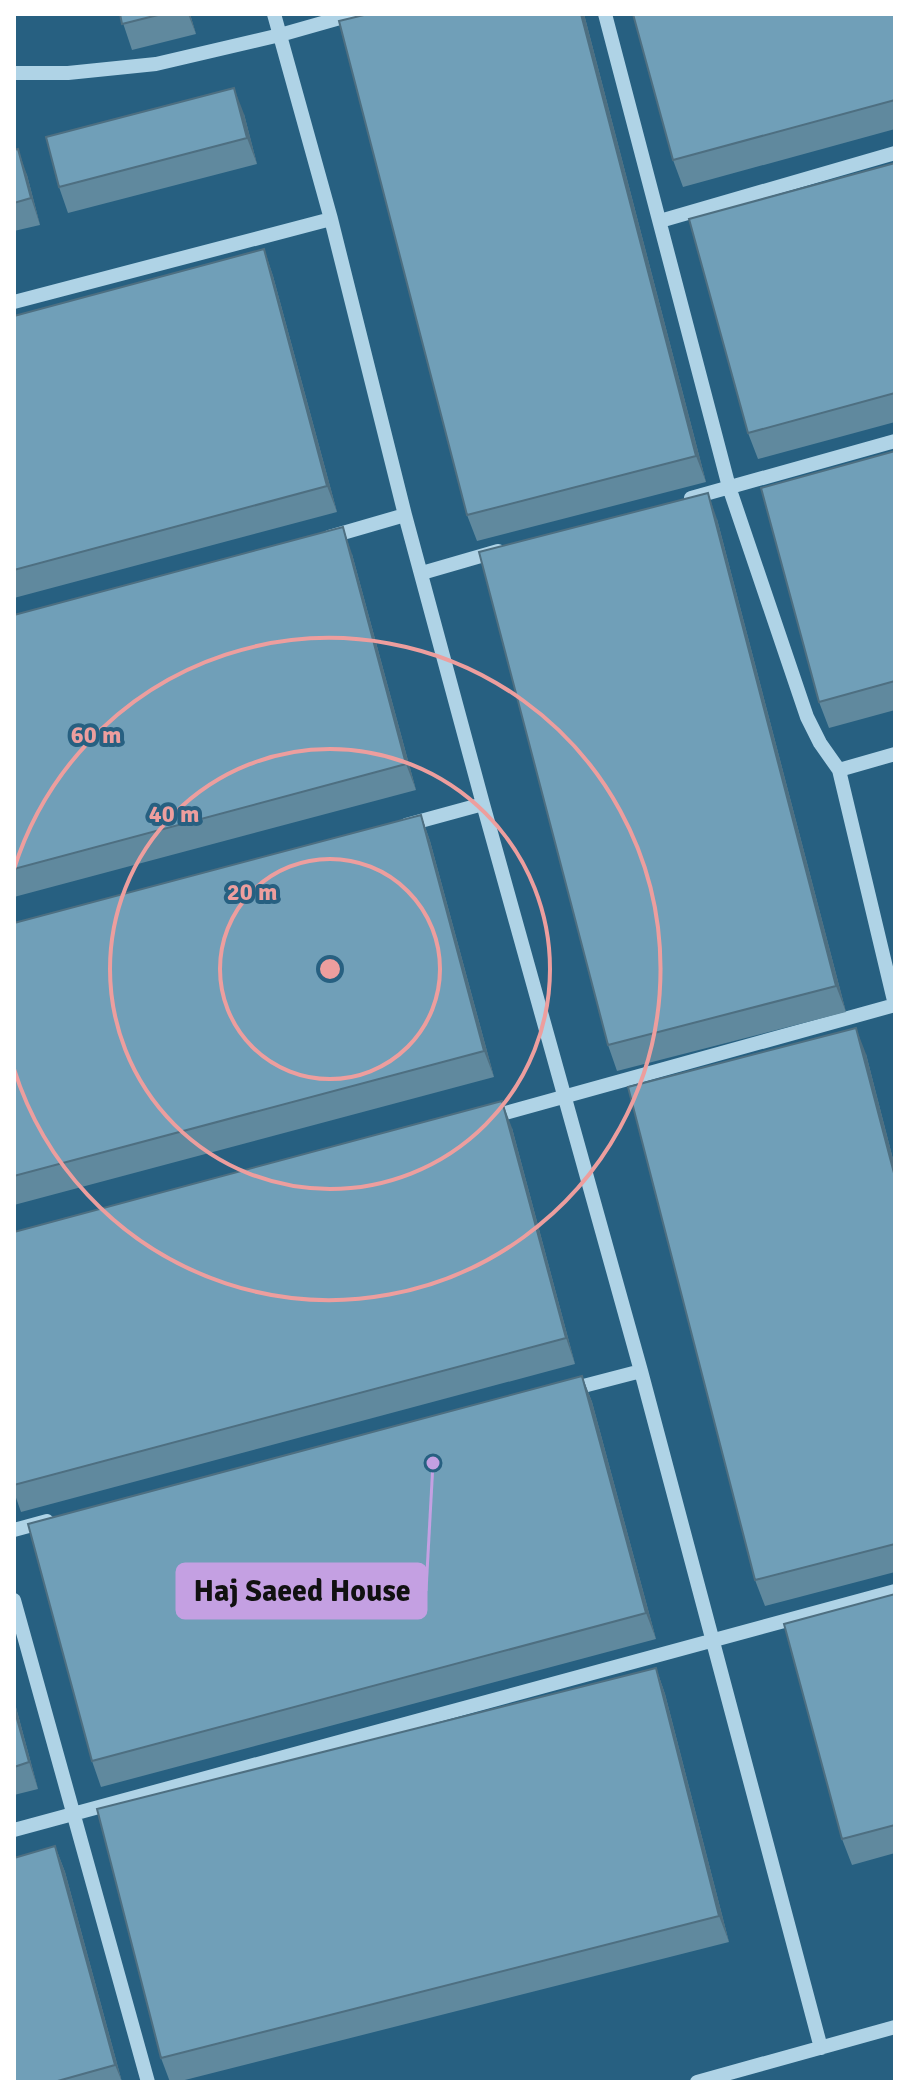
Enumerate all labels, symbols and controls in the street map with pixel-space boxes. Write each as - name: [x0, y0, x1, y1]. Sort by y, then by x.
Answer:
- text: 60 m: [71, 720, 121, 750]
- text: 40 m: [149, 799, 199, 829]
- text: 20 m: [227, 877, 277, 907]
- centre of rings: [316, 955, 344, 983]
- callout: Haj Saeed House: [177, 1564, 426, 1618]
- text: Haj Saeed House: [193, 1573, 411, 1610]

